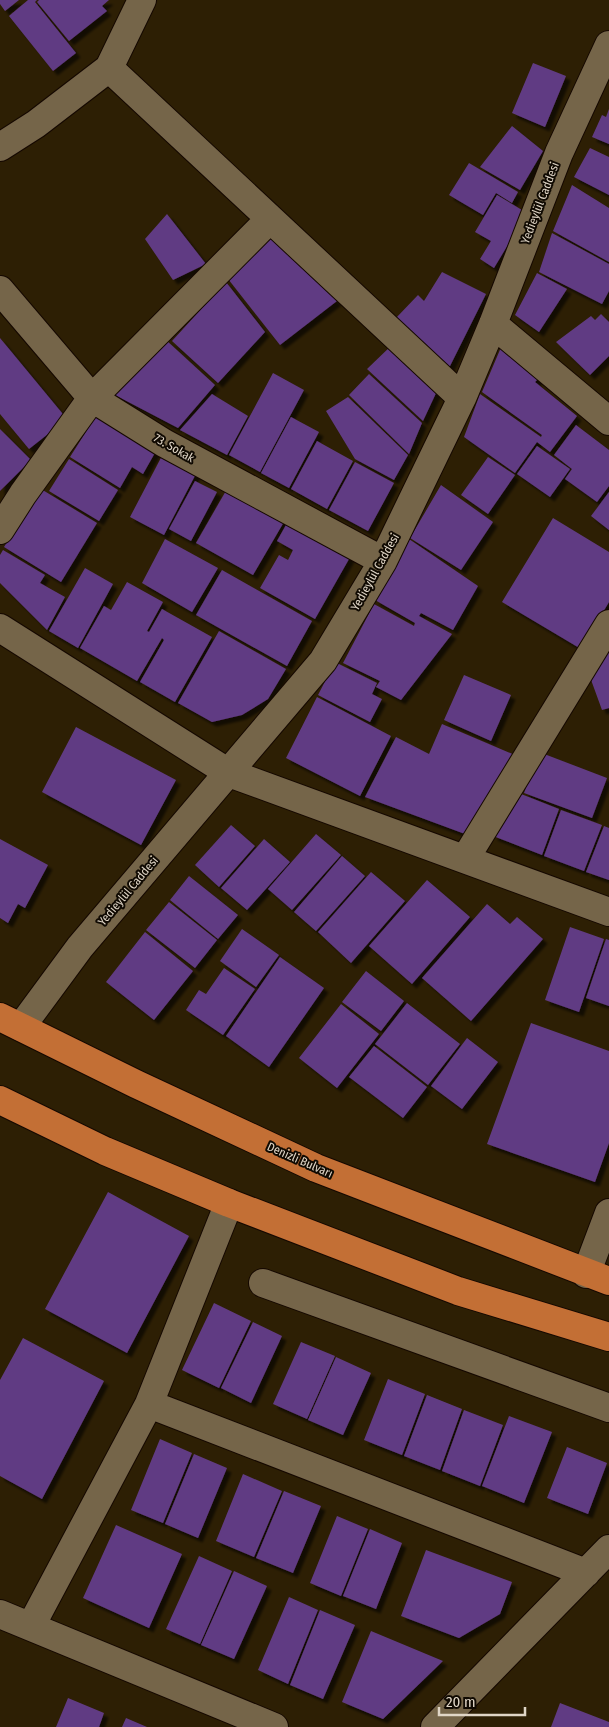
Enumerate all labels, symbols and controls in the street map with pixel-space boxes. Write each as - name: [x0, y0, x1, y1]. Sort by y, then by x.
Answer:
- street label: Yedieylül Caddesi: [518, 160, 562, 246]
- street label: 73. Sokak: [151, 431, 197, 465]
- street label: Yedieylül Caddesi: [348, 531, 402, 613]
- street label: Yedieylül Caddesi: [95, 854, 161, 928]
- street label: Denizli Bulvarı: [265, 1139, 335, 1181]
- scale bar: [439, 1684, 525, 1716]
- text: 20 m: [446, 1693, 476, 1711]

